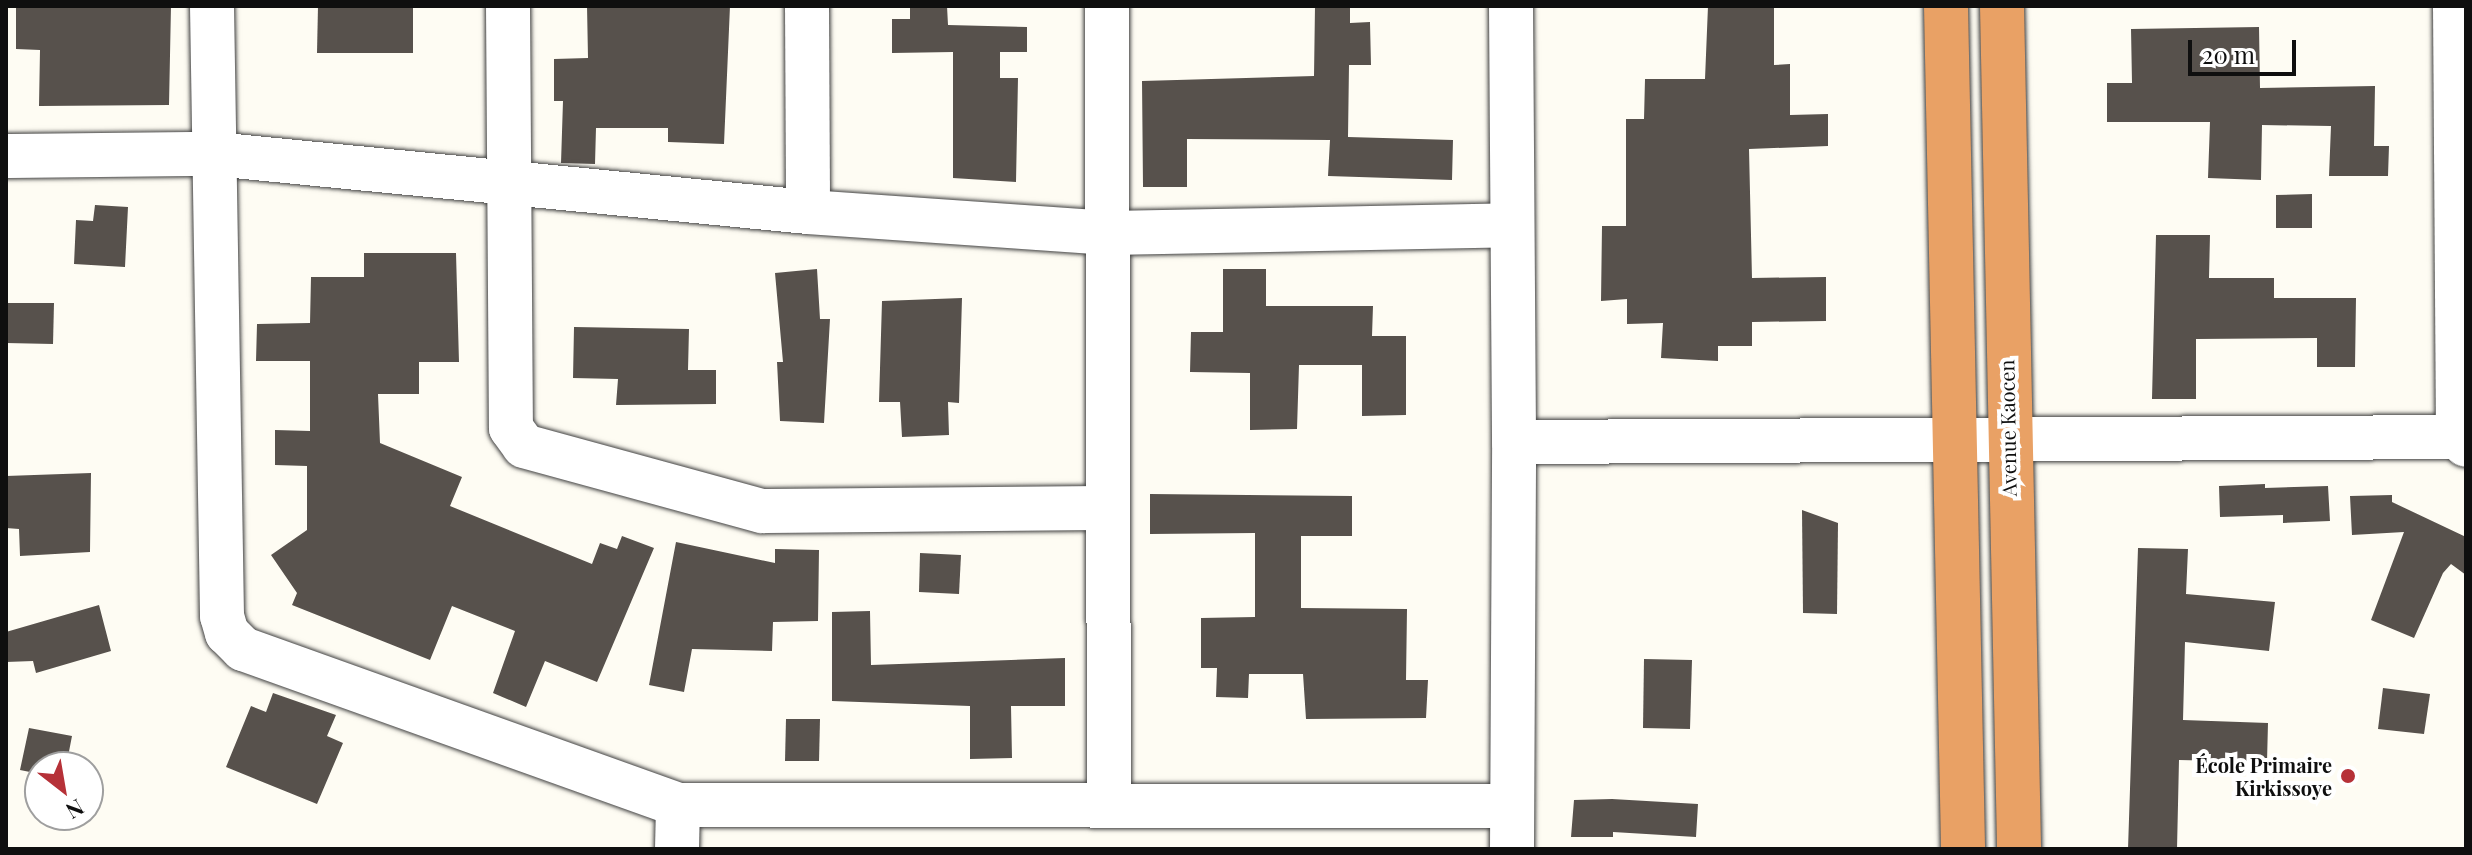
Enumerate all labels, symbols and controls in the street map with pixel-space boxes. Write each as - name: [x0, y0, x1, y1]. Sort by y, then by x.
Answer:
- scale bar: [2192, 24, 2300, 74]
- text: 20 m: [2202, 38, 2255, 70]
- street label: Avenue Kaocen: [1994, 359, 2020, 497]
- north arrow: [24, 751, 104, 831]
- place label: École Primaire Kirkissoye: [2195, 752, 2332, 799]
- marker: École Primaire Kirkissoye: [2339, 767, 2357, 785]
- text: N: [61, 793, 90, 827]

